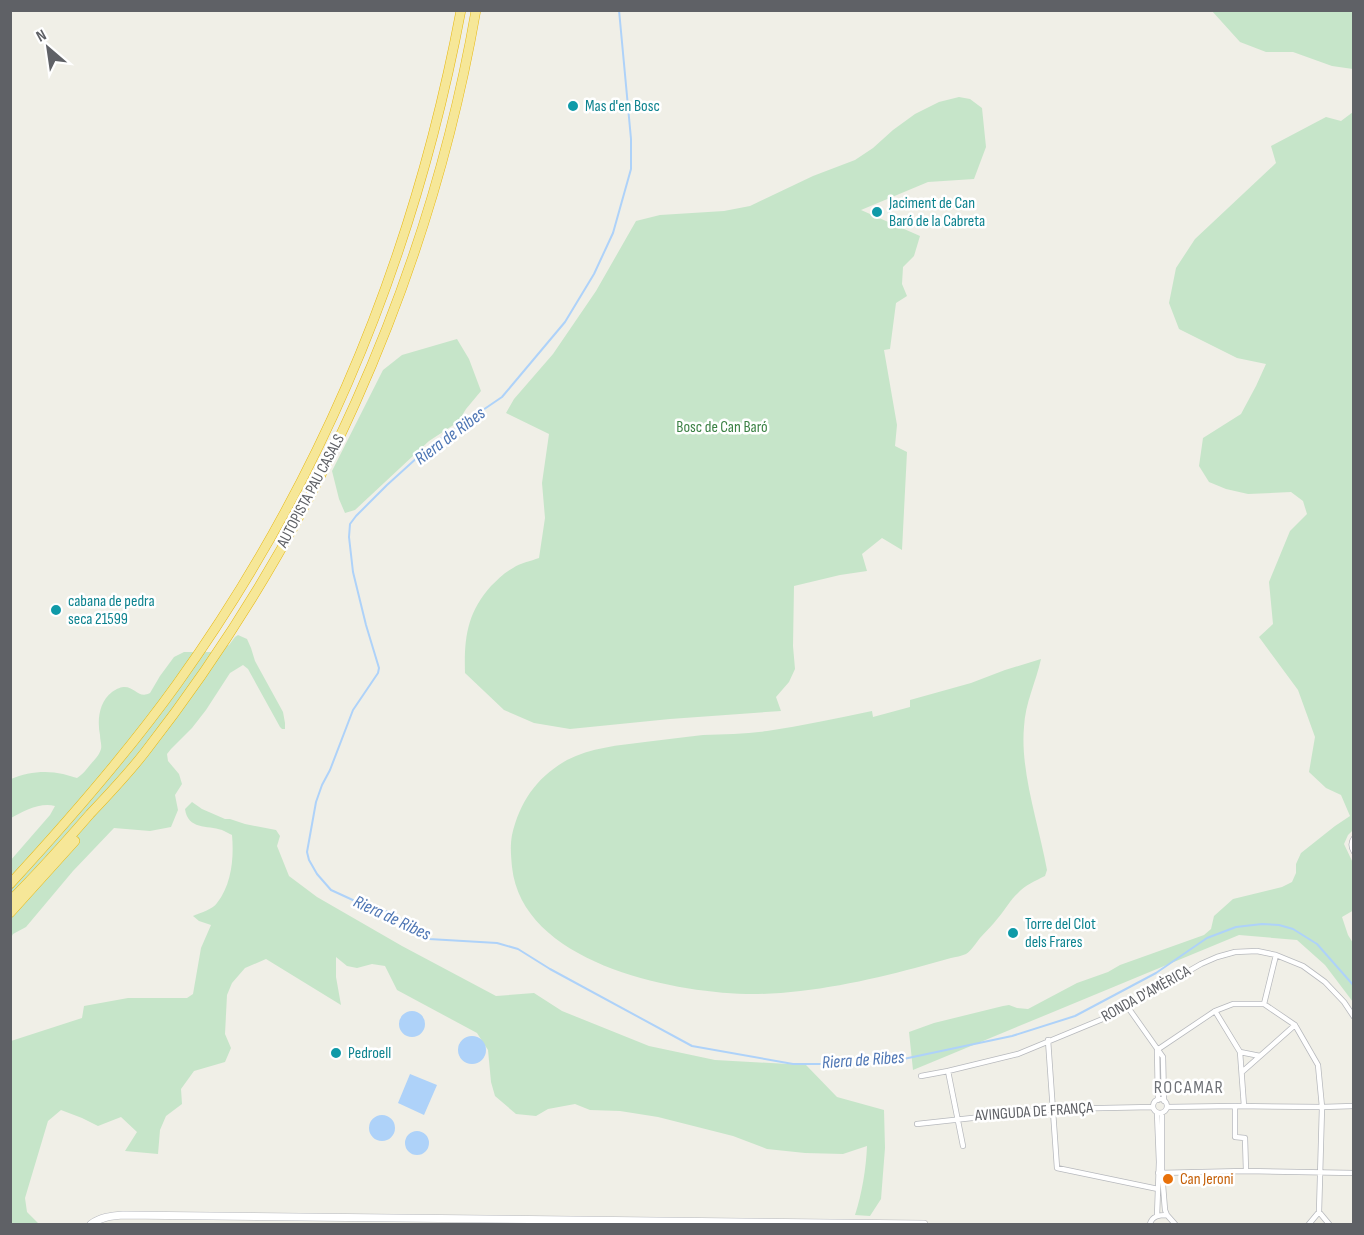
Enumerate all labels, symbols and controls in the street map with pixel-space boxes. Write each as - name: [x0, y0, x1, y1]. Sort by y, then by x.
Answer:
- north arrow: [18, 18, 78, 78]
- text: N: [33, 26, 50, 47]
- place label: Mas d'en Bosc: [585, 97, 660, 116]
- marker: Mas d'en Bosc: [566, 99, 580, 113]
- place label: Jaciment de Can Baró de la Cabreta: [888, 194, 985, 231]
- marker: Jaciment de Can Baró de la Cabreta: [870, 205, 884, 219]
- water label: Riera de Ribes: [411, 402, 490, 469]
- park label: Bosc de Can Baró: [676, 418, 768, 437]
- street label: AUTOPISTA PAU CASALS: [273, 431, 349, 552]
- place label: cabana de pedra seca 21599: [68, 592, 155, 629]
- marker: cabana de pedra seca 21599: [49, 603, 63, 617]
- water label: Riera de Ribes: [350, 891, 434, 945]
- place label: Torre del Clot dels Frares: [1025, 915, 1096, 952]
- marker: Torre del Clot dels Frares: [1006, 926, 1020, 940]
- street label: RONDA D'AMÈRICA: [1098, 962, 1194, 1026]
- place label: Pedroell: [348, 1044, 391, 1063]
- marker: Pedroell: [329, 1046, 343, 1060]
- water label: Riera de Ribes: [821, 1047, 906, 1073]
- district label: ROCAMAR: [1154, 1077, 1224, 1098]
- street label: AVINGUDA DE FRANÇA: [973, 1098, 1094, 1126]
- place label: Can Jeroni: [1180, 1170, 1234, 1189]
- marker: Can Jeroni: [1161, 1172, 1175, 1186]

